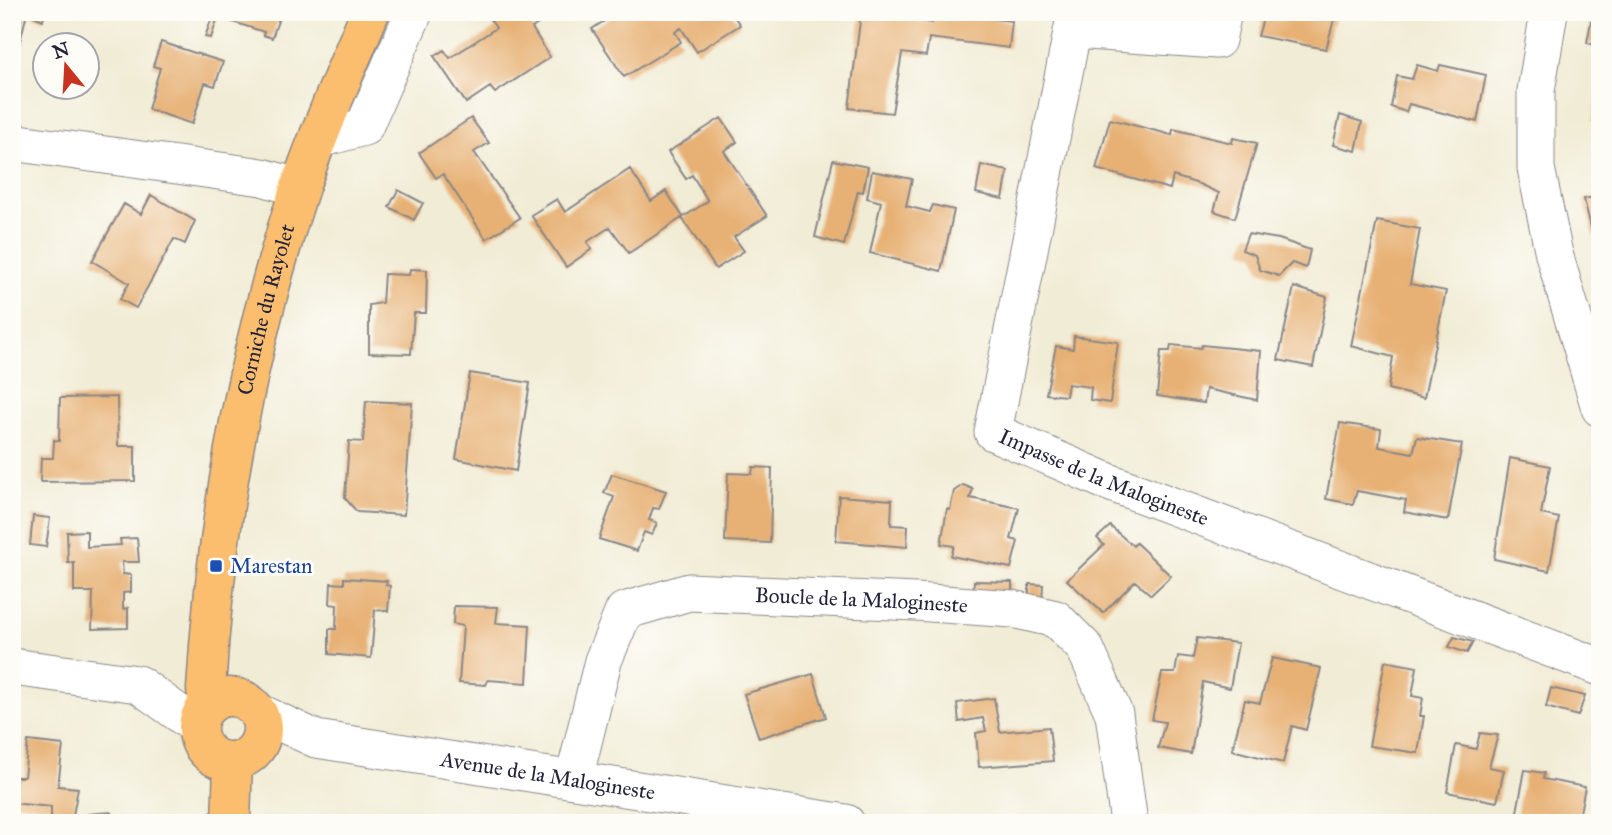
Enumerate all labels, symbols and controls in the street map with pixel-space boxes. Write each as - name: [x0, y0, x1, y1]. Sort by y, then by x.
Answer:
- north arrow: [32, 32, 102, 102]
- text: N: [50, 37, 72, 64]
- street label: Corniche du Rayolet: [232, 220, 301, 397]
- street label: Impasse de la Malogineste: [995, 423, 1213, 532]
- place label: Marestan: [230, 553, 312, 579]
- marker: Marestan: [208, 558, 224, 574]
- street label: Boucle de la Malogineste: [754, 582, 969, 619]
- street label: Avenue de la Malogineste: [438, 746, 657, 806]

